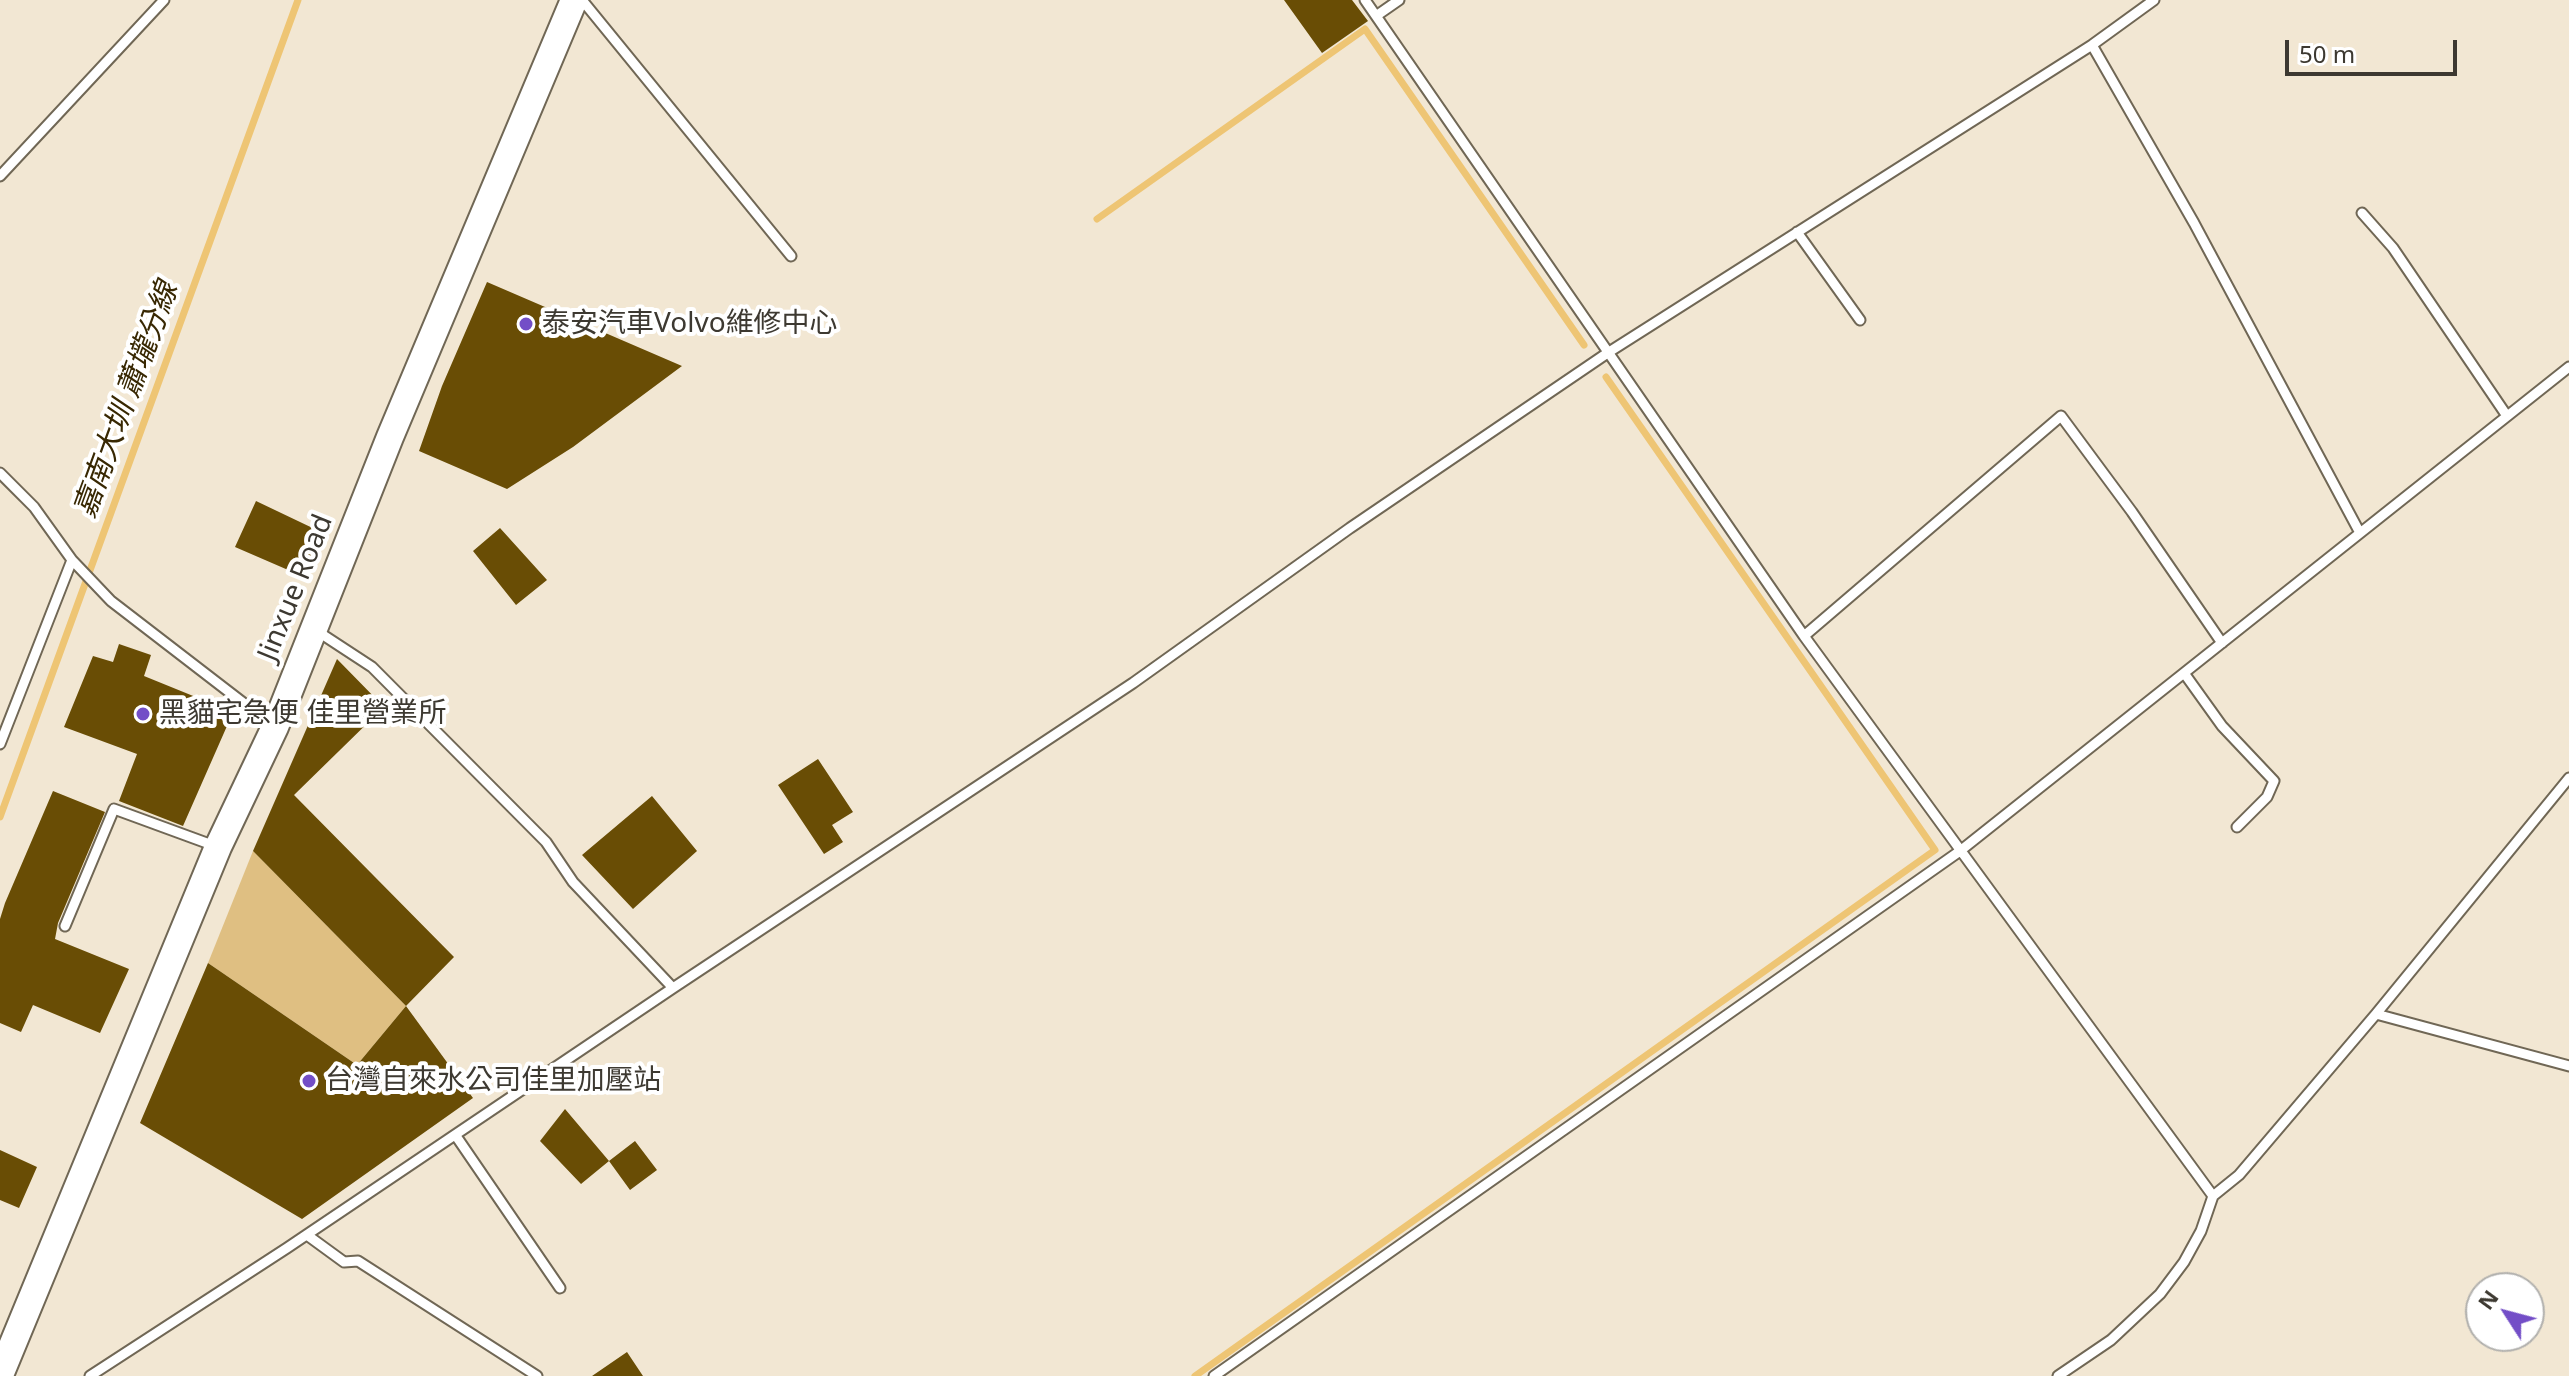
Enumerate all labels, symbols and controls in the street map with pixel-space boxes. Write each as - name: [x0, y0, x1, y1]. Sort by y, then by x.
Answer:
- scale bar: [2289, 24, 2461, 74]
- text: 50 m: [2299, 37, 2355, 70]
- water label: 嘉南大圳 蕭壠分線: [68, 277, 186, 523]
- place label: 泰安汽車Volvo維修中心: [542, 307, 838, 341]
- marker: 泰安汽車Volvo維修中心: [517, 315, 535, 333]
- street label: Jinxue Road: [251, 510, 341, 666]
- place label: 黑貓宅急便 佳里營業所: [159, 697, 446, 731]
- marker: 黑貓宅急便 佳里營業所: [134, 705, 152, 723]
- place label: 台灣自來水公司佳里加壓站: [325, 1064, 661, 1098]
- marker: 台灣自來水公司佳里加壓站: [300, 1072, 318, 1090]
- north arrow: [2465, 1272, 2545, 1352]
- text: N: [2470, 1283, 2505, 1315]

